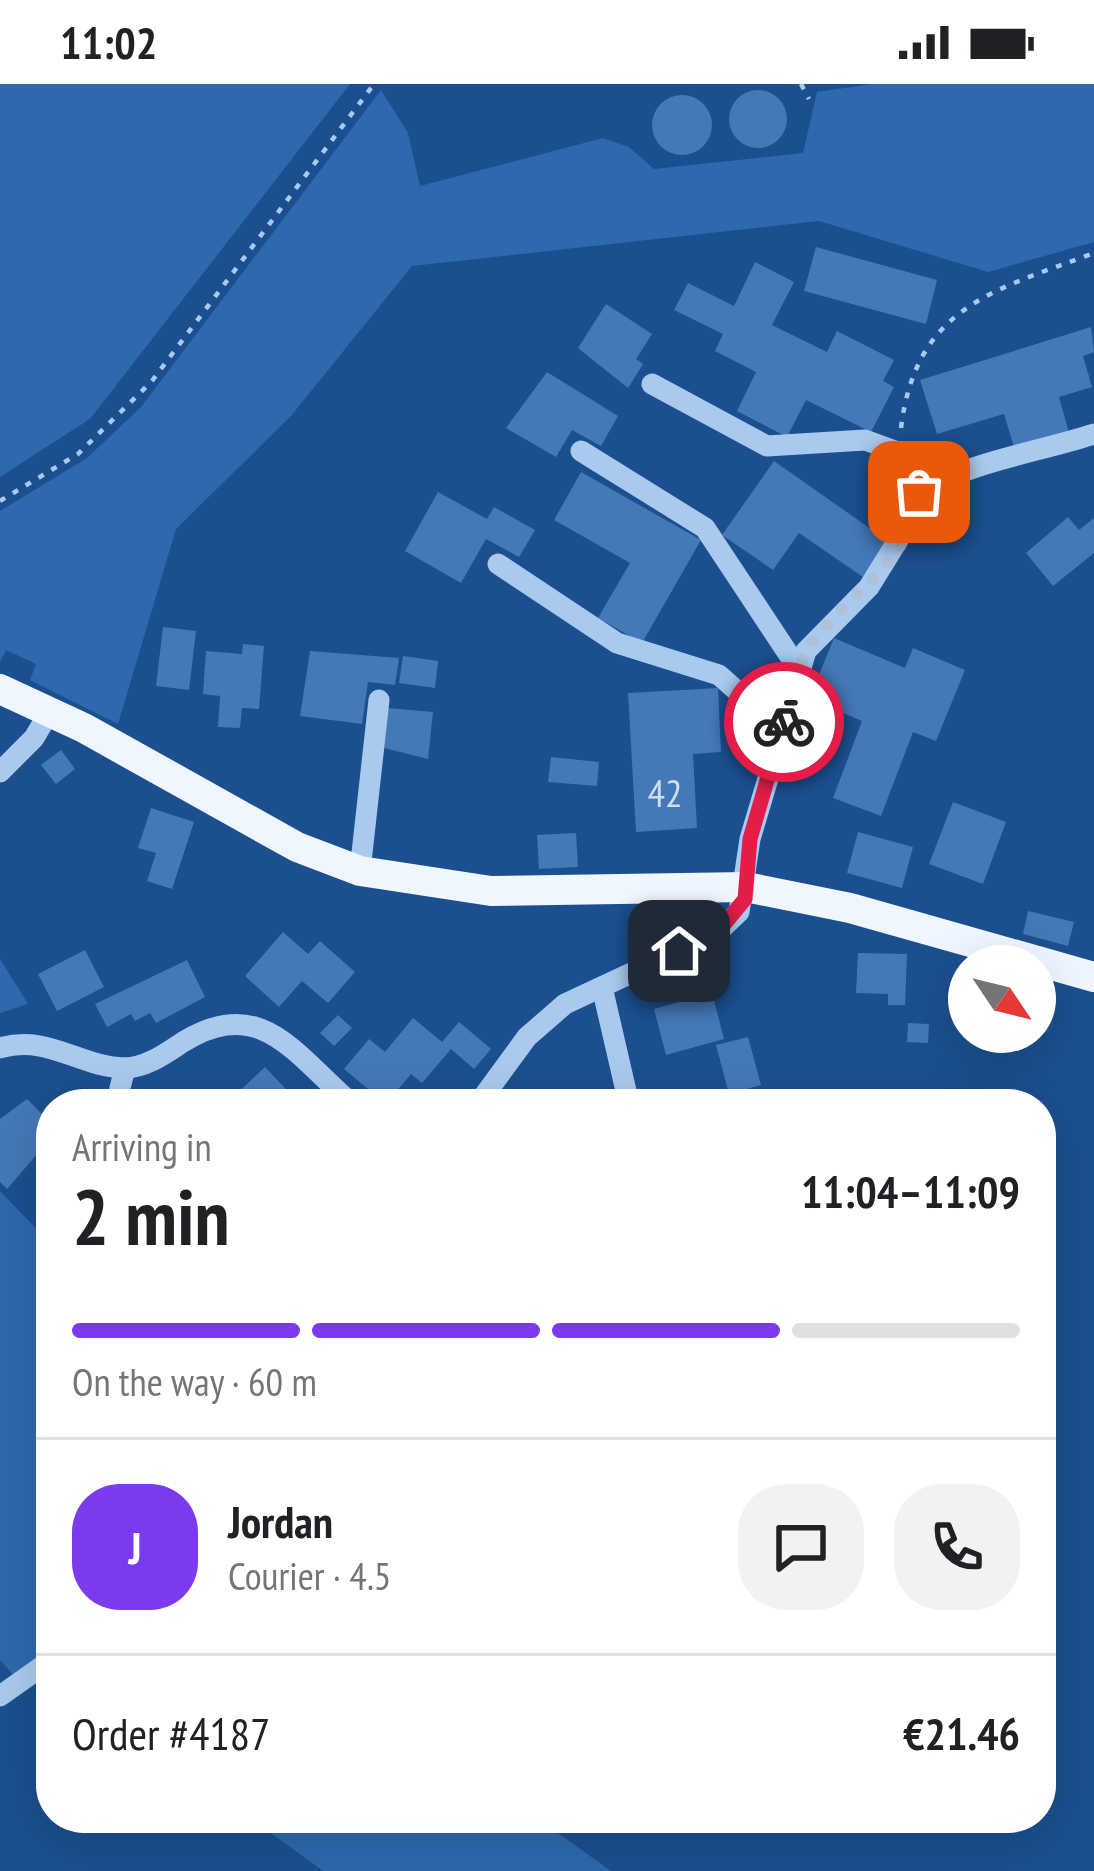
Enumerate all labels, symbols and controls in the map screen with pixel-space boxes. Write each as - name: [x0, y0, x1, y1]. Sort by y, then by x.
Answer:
- text: 11:02: [60, 13, 157, 71]
- pin: [868, 441, 970, 543]
- icon: bag: [886, 459, 952, 525]
- courier: [724, 662, 844, 782]
- icon: bike: [751, 689, 817, 755]
- house number: 42: [647, 767, 683, 818]
- pin: [628, 900, 730, 1002]
- icon: home: [646, 918, 712, 984]
- north arrow: [948, 945, 1056, 1053]
- map controls: [948, 945, 1056, 1053]
- text: Arriving in: [72, 1121, 212, 1172]
- text: 11:04–11:09: [801, 1162, 1020, 1220]
- text: 2 min: [72, 1166, 230, 1267]
- text: On the way · 60 m: [72, 1356, 317, 1407]
- button: chat: [738, 1484, 864, 1610]
- button: phone: [894, 1484, 1020, 1610]
- text: Jordan: [228, 1492, 333, 1550]
- text: J: [128, 1518, 142, 1576]
- text: Courier · 4.5: [228, 1550, 391, 1601]
- text: Order #4187: [72, 1704, 270, 1762]
- text: €21.46: [903, 1704, 1020, 1762]

